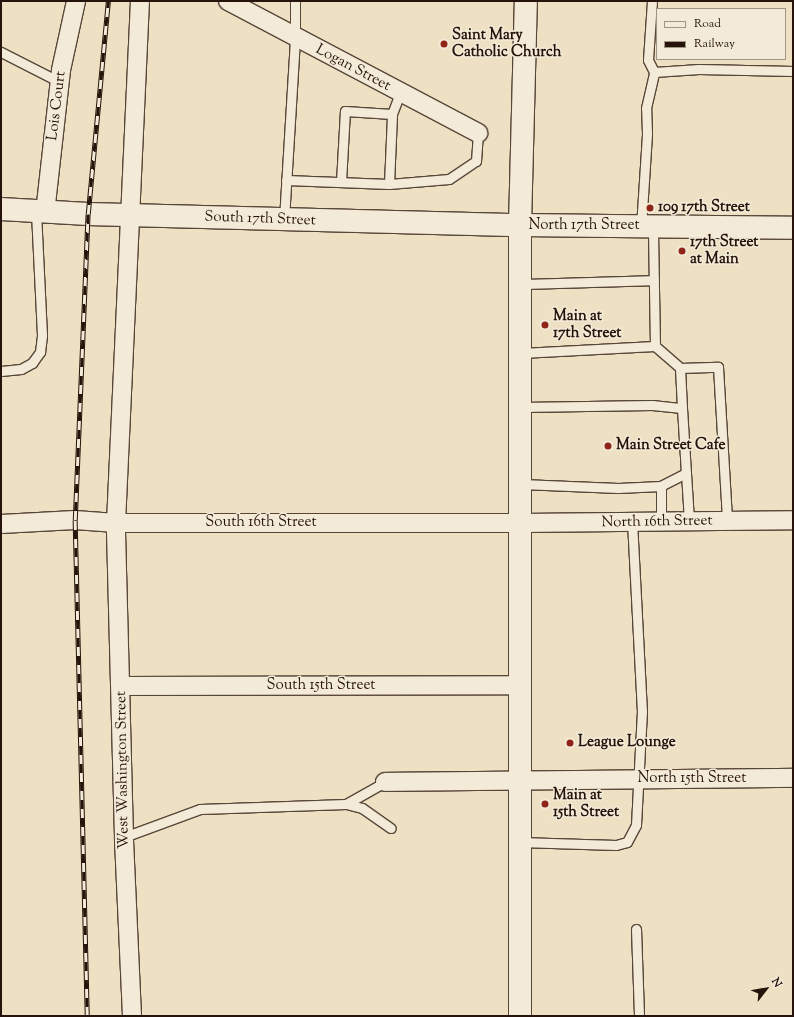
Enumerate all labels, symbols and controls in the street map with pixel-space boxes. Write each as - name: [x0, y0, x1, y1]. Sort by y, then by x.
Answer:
- legend: [656, 8, 786, 60]
- text: Road: [694, 15, 721, 33]
- place label: Saint Mary Catholic Church: [452, 26, 561, 61]
- text: Railway: [694, 35, 735, 53]
- marker: Saint Mary Catholic Church: [439, 39, 449, 49]
- street label: Logan Street: [312, 41, 394, 95]
- street label: Lois Court: [44, 70, 70, 142]
- place label: 109 17th Street: [658, 199, 750, 217]
- marker: 109 17th Street: [645, 203, 655, 213]
- street label: South 17th Street: [204, 208, 316, 230]
- street label: North 17th Street: [528, 217, 640, 235]
- place label: 17th Street at Main: [690, 233, 758, 268]
- marker: 17th Street at Main: [677, 246, 687, 256]
- place label: Main at 17th Street: [553, 307, 621, 342]
- marker: Main at 17th Street: [540, 320, 550, 330]
- place label: Main Street Cafe: [616, 437, 726, 455]
- marker: Main Street Cafe: [603, 441, 613, 451]
- street label: North 16th Street: [601, 512, 713, 532]
- street label: South 16th Street: [205, 514, 317, 532]
- street label: South 15th Street: [266, 677, 376, 695]
- street label: West Washington Street: [113, 691, 133, 849]
- place label: League Lounge: [578, 734, 676, 752]
- marker: League Lounge: [565, 738, 575, 748]
- street label: North 15th Street: [638, 770, 746, 788]
- place label: Main at 15th Street: [553, 786, 619, 821]
- marker: Main at 15th Street: [540, 799, 550, 809]
- north arrow: [746, 969, 786, 1009]
- text: N: [767, 975, 785, 991]

